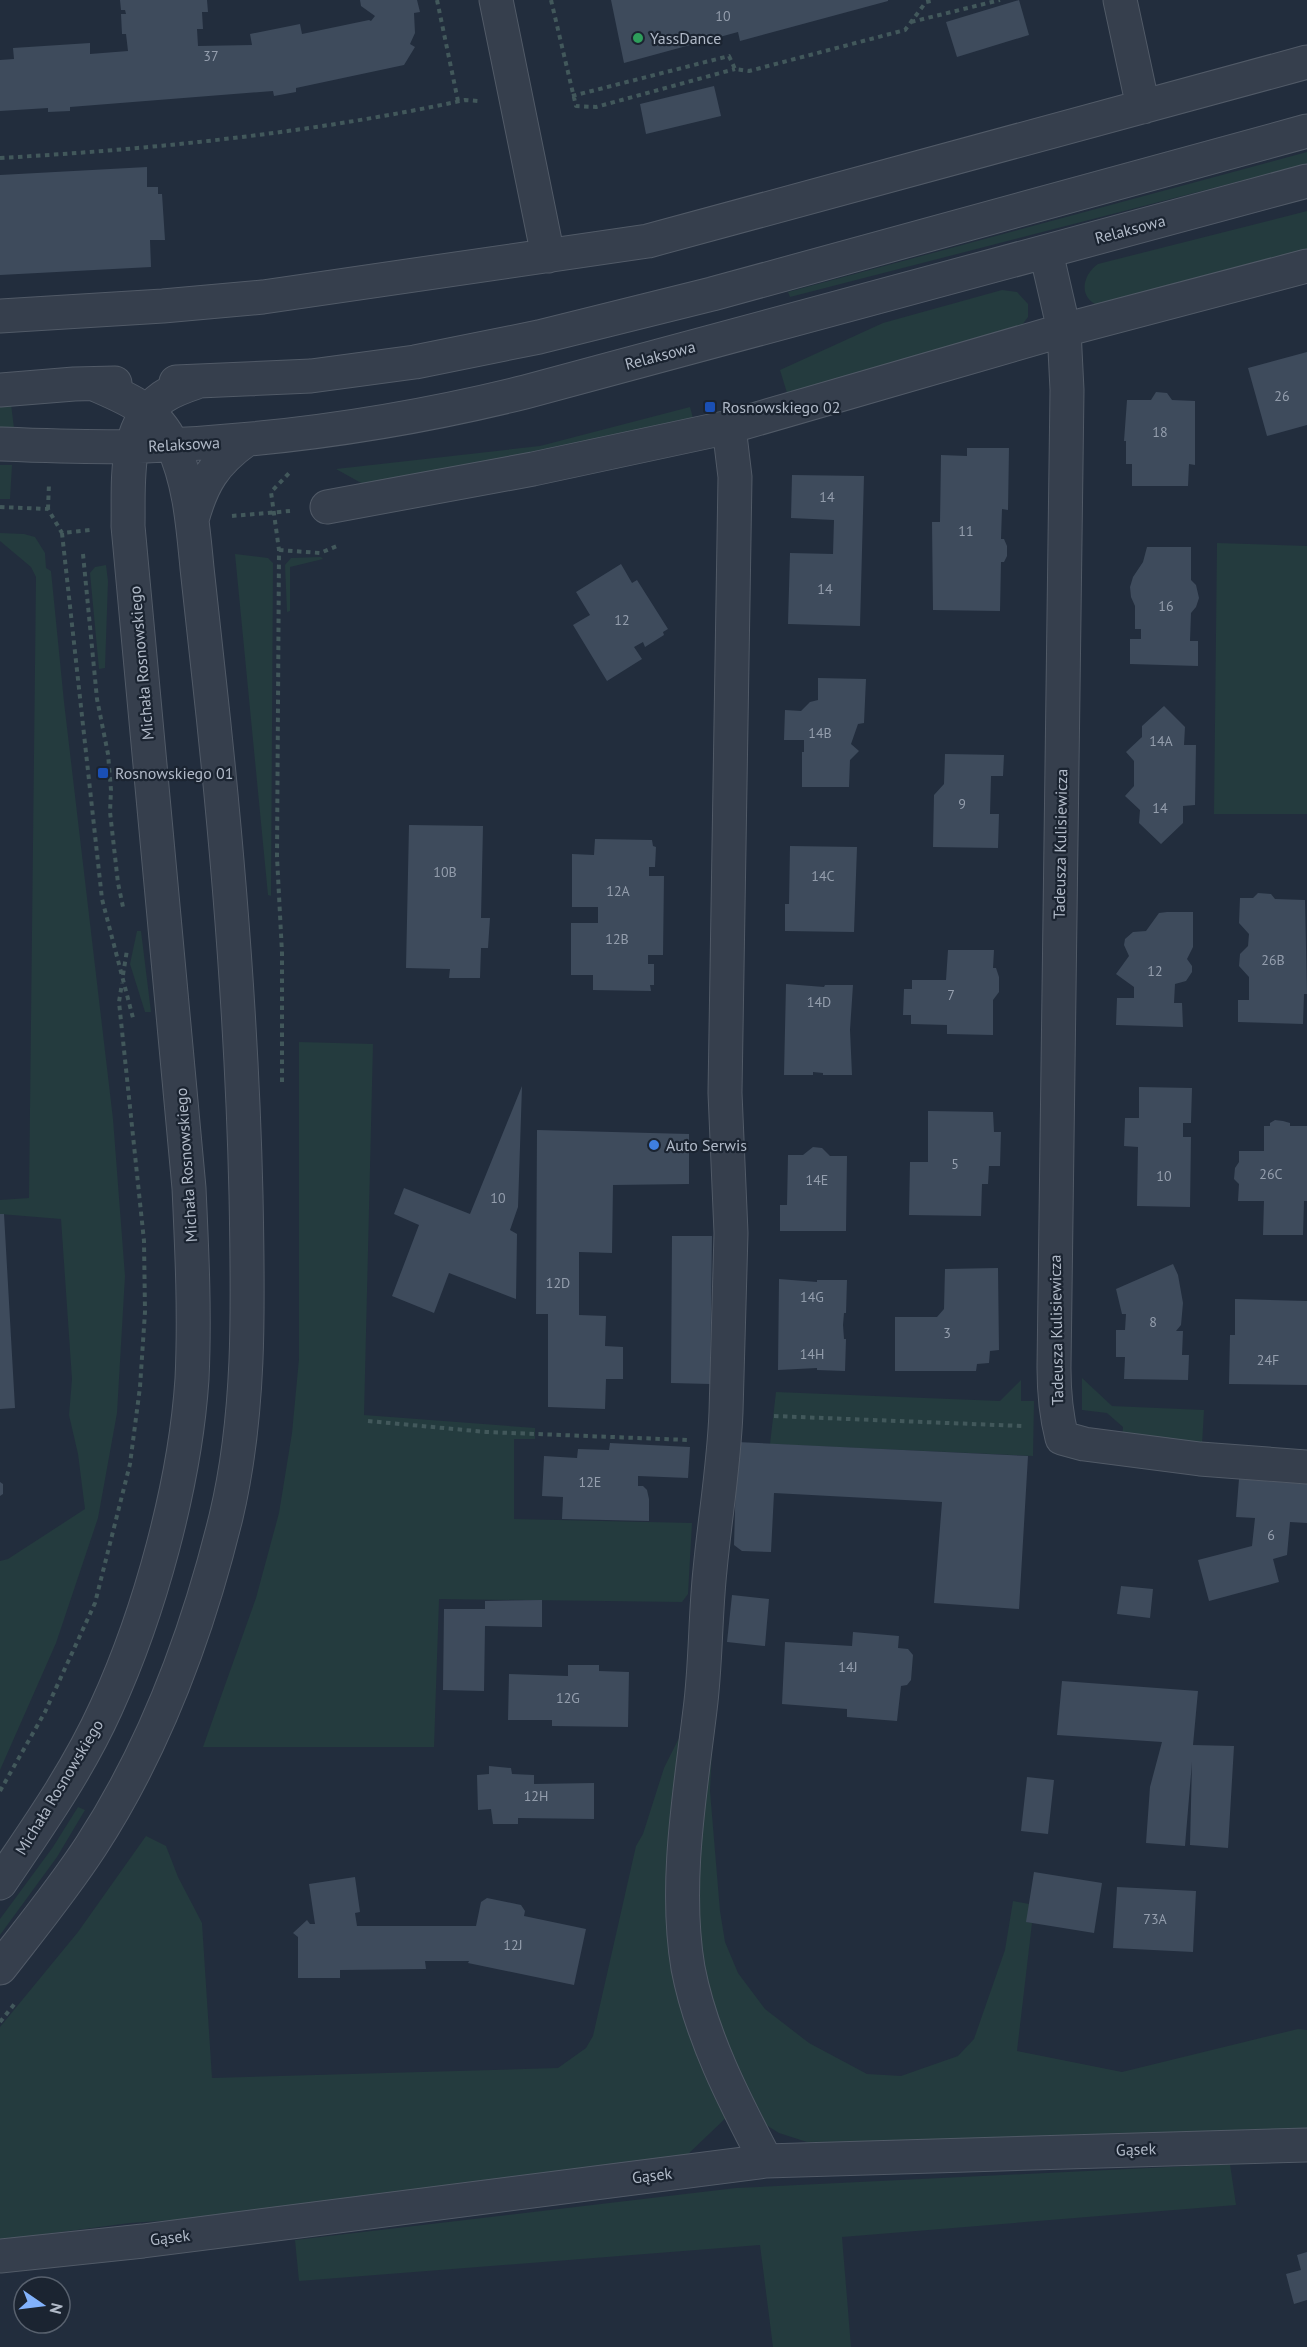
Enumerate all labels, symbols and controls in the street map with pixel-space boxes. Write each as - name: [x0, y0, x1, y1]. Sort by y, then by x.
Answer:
- house number: 10: [715, 7, 731, 25]
- place label: YassDance: [650, 28, 721, 48]
- marker: YassDance: [631, 31, 645, 45]
- house number: 37: [203, 47, 219, 65]
- street label: Relaksowa: [1093, 210, 1167, 248]
- street label: Relaksowa: [623, 336, 697, 374]
- house number: 26: [1274, 387, 1290, 405]
- place label: Rosnowskiego 02: [722, 397, 841, 417]
- marker: Rosnowskiego 02: [703, 400, 717, 414]
- house number: 18: [1152, 423, 1168, 441]
- street label: Relaksowa: [148, 432, 220, 456]
- house number: 14: [819, 488, 835, 506]
- house number: 11: [958, 522, 974, 540]
- house number: 14: [817, 580, 833, 598]
- street label: Michała Rosnowskiego: [124, 585, 158, 741]
- house number: 16: [1158, 597, 1174, 615]
- house number: 12: [614, 611, 630, 629]
- house number: 14B: [808, 724, 832, 742]
- house number: 14A: [1149, 732, 1174, 750]
- place label: Rosnowskiego 01: [115, 763, 234, 783]
- marker: Rosnowskiego 01: [96, 766, 110, 780]
- street label: Tadeusza Kulisiewicza: [1049, 769, 1071, 919]
- house number: 9: [958, 795, 966, 813]
- house number: 14: [1152, 799, 1168, 817]
- house number: 10B: [433, 863, 457, 881]
- house number: 14C: [811, 867, 835, 885]
- house number: 12A: [606, 882, 631, 900]
- house number: 12B: [605, 930, 629, 948]
- house number: 26B: [1261, 951, 1285, 969]
- house number: 12: [1147, 962, 1163, 980]
- house number: 7: [947, 986, 955, 1004]
- house number: 14D: [807, 993, 831, 1011]
- street label: Michała Rosnowskiego: [171, 1087, 201, 1243]
- place label: Auto Serwis: [666, 1135, 747, 1155]
- marker: Auto Serwis: [647, 1138, 661, 1152]
- house number: 5: [951, 1155, 959, 1173]
- house number: 26C: [1259, 1165, 1283, 1183]
- house number: 10: [1156, 1167, 1172, 1185]
- house number: 14E: [806, 1171, 828, 1189]
- house number: 10: [490, 1189, 506, 1207]
- street label: Tadeusza Kulisiewicza: [1045, 1255, 1067, 1405]
- house number: 12D: [546, 1274, 570, 1292]
- house number: 14G: [800, 1288, 824, 1306]
- house number: 8: [1149, 1313, 1157, 1331]
- house number: 3: [943, 1324, 951, 1342]
- house number: 14H: [800, 1345, 824, 1363]
- house number: 24F: [1257, 1351, 1279, 1369]
- house number: 12E: [579, 1473, 601, 1491]
- house number: 6: [1267, 1526, 1275, 1544]
- house number: 14J: [838, 1658, 858, 1676]
- house number: 12G: [556, 1689, 580, 1707]
- street label: Michała Rosnowskiego: [11, 1716, 107, 1858]
- house number: 12H: [524, 1787, 548, 1805]
- house number: 73A: [1143, 1910, 1168, 1928]
- house number: 12J: [503, 1936, 523, 1954]
- street label: Gąsek: [1116, 2138, 1157, 2160]
- street label: Gąsek: [631, 2163, 674, 2187]
- street label: Gąsek: [149, 2225, 192, 2249]
- north arrow: [12, 2275, 72, 2335]
- text: N: [46, 2301, 68, 2316]

